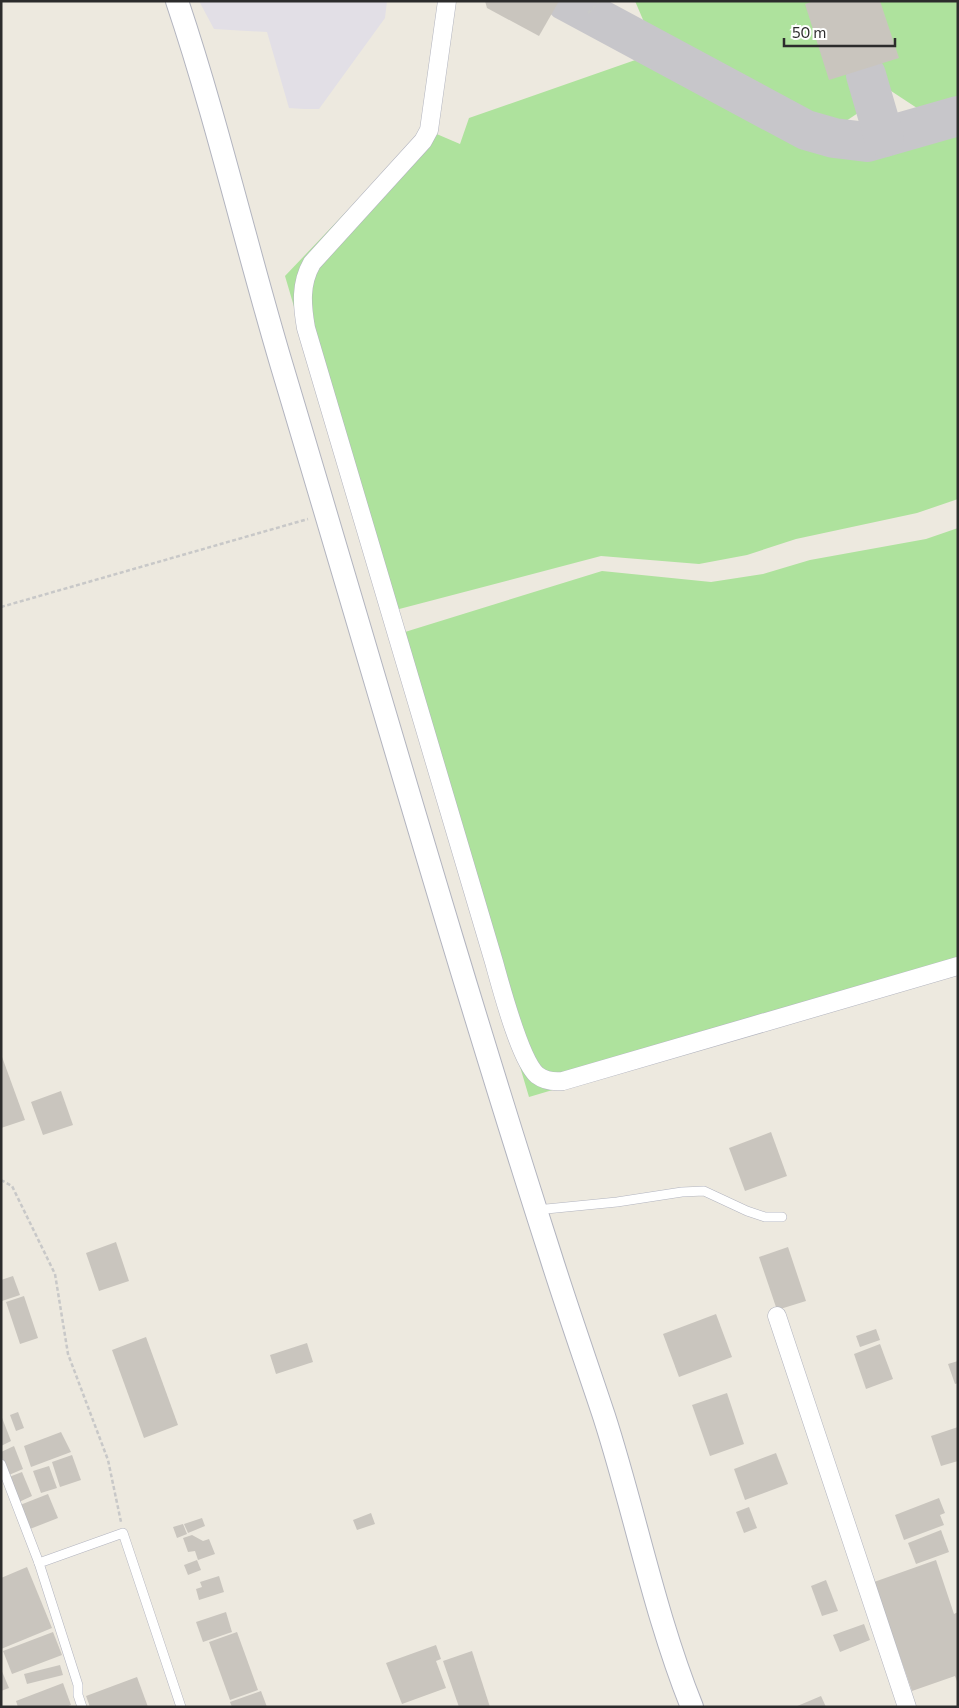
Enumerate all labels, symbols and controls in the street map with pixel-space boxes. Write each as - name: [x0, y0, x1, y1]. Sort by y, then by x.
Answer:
- scale bar: [784, 15, 895, 47]
- text: 50 m: [792, 23, 826, 41]

